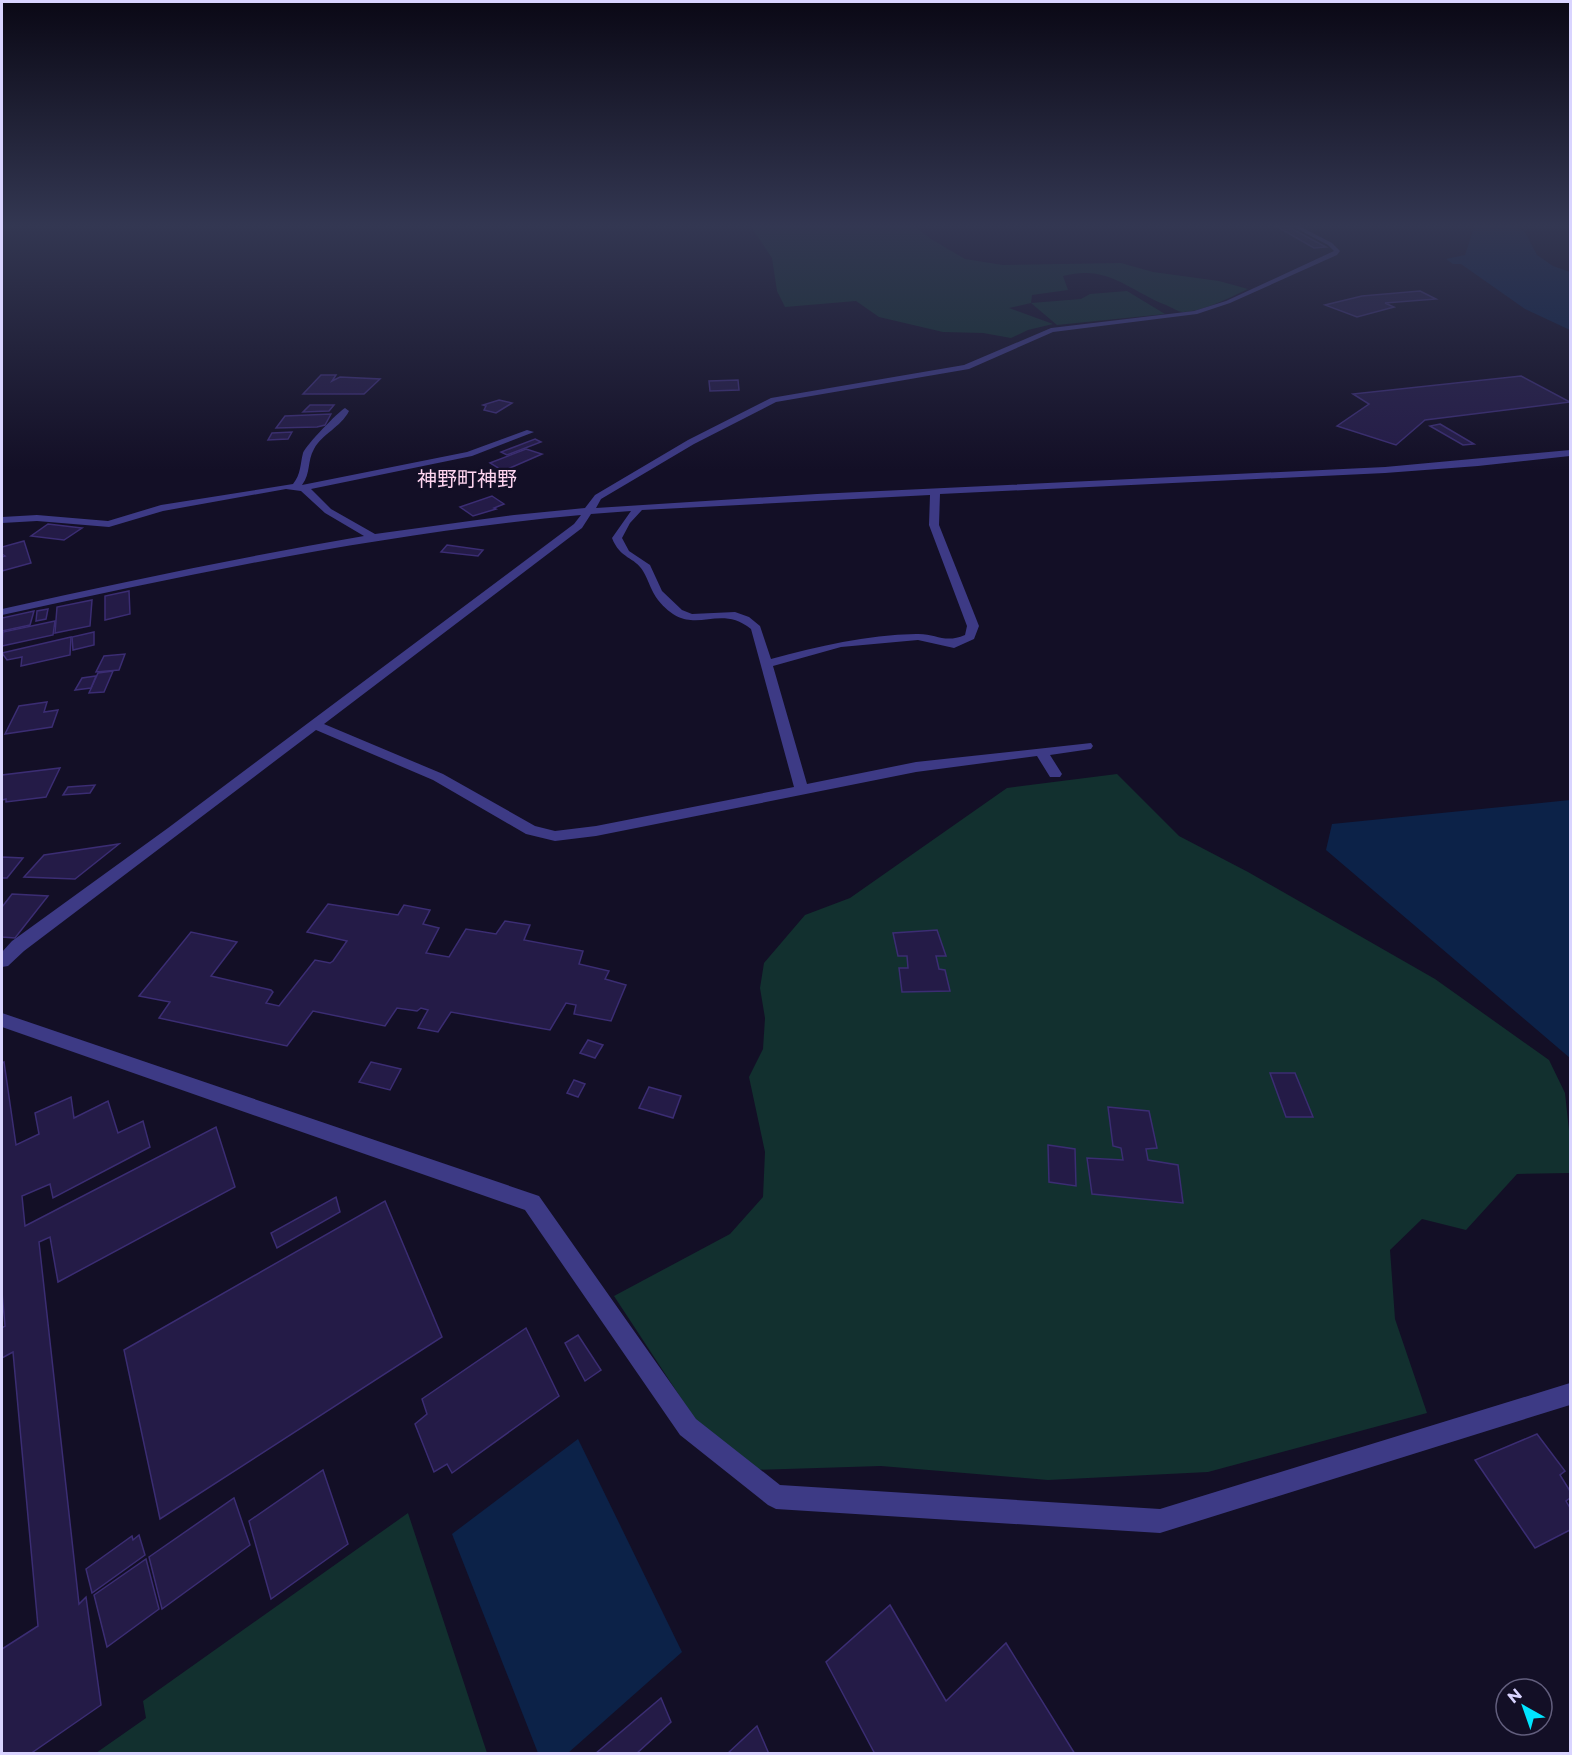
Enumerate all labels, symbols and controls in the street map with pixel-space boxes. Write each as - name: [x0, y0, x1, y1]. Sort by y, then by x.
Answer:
- district label: 神野町神野: [417, 467, 517, 491]
- north arrow: [1494, 1677, 1554, 1737]
- text: N: [1504, 1684, 1526, 1707]

